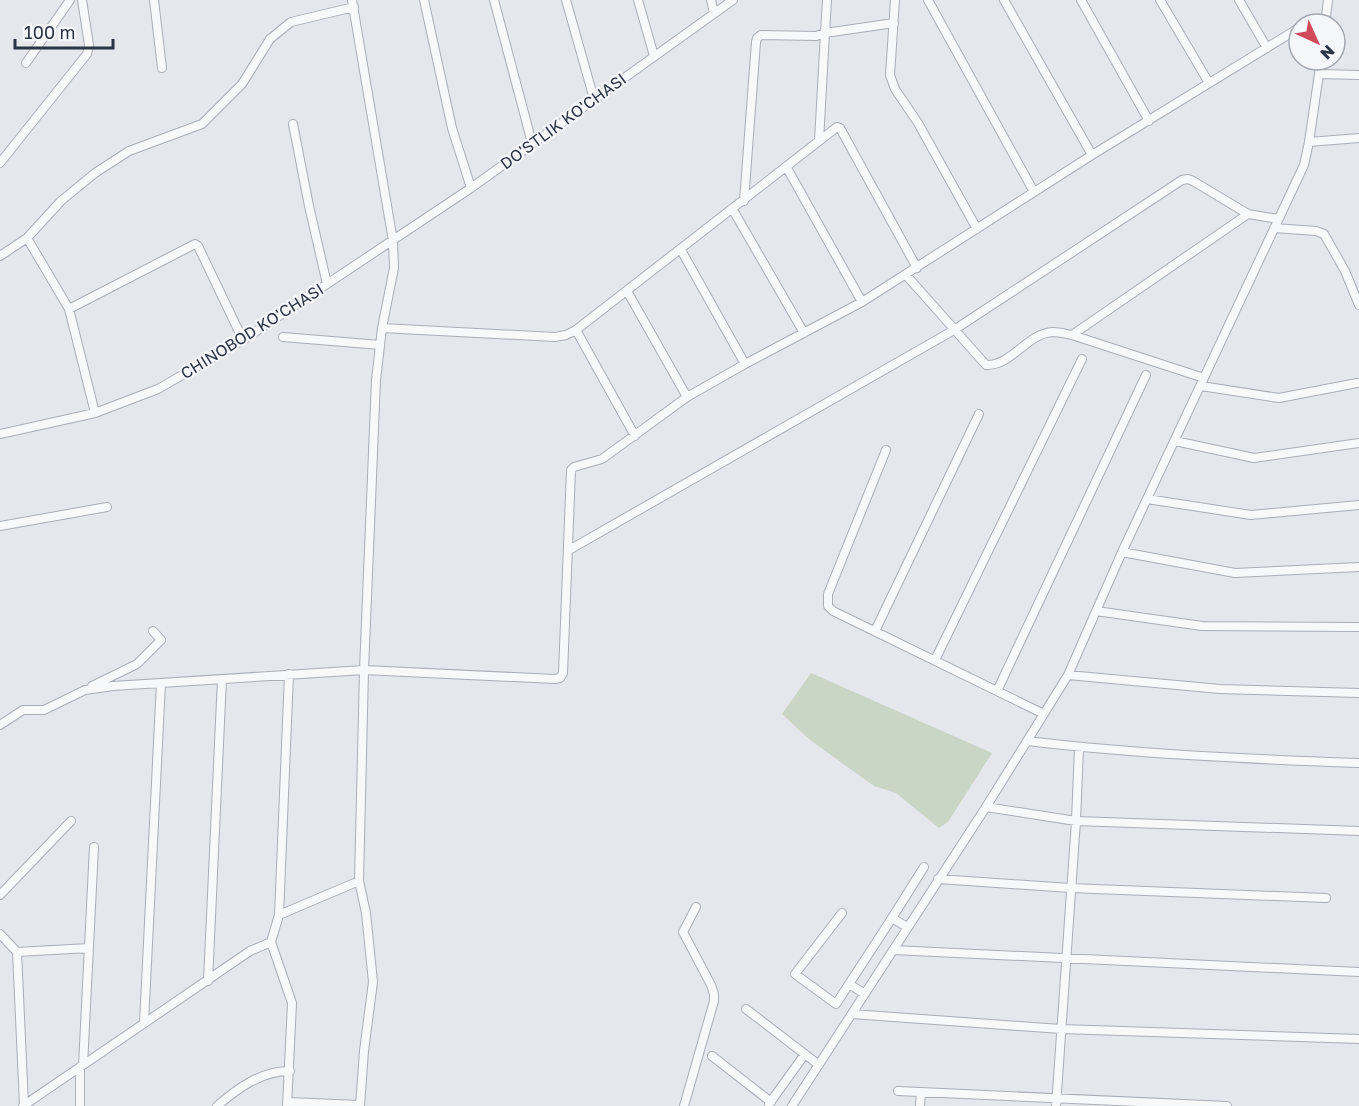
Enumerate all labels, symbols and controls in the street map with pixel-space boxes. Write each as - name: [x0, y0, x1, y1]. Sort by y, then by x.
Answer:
- scale bar: [15, 12, 112, 50]
- north arrow: [1287, 12, 1347, 72]
- text: 100 m: [24, 21, 75, 43]
- text: N: [1316, 41, 1339, 64]
- street label: DO'STLIK KO'CHASI: [496, 69, 630, 173]
- street label: CHINOBOD KO'CHASI: [177, 279, 327, 383]

